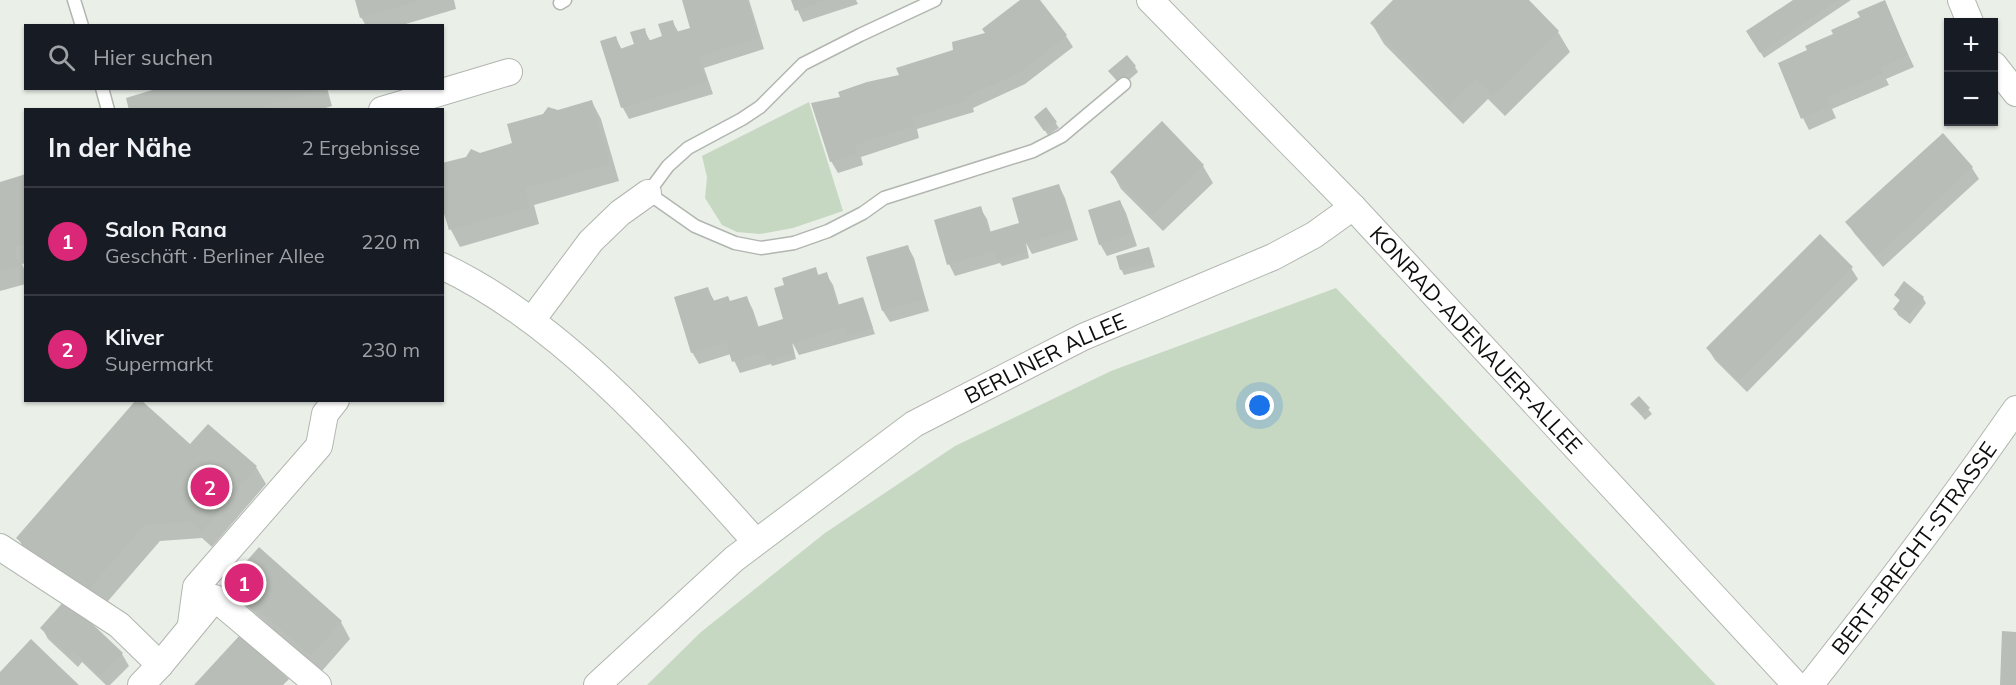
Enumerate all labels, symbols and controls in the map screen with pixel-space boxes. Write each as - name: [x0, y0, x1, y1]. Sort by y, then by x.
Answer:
- map controls: [1944, 18, 1998, 126]
- button: +: [1944, 18, 1998, 72]
- search box: [24, 24, 444, 90]
- icon: search: [45, 41, 78, 74]
- text: Hier suchen: [93, 43, 213, 71]
- button: −: [1944, 72, 1998, 126]
- text: In der Nähe: [48, 131, 192, 164]
- text: 2 Ergebnisse: [302, 135, 420, 160]
- text: Salon Rana: [105, 215, 227, 243]
- street label: KONRAD-ADENAUER-ALLEE: [1364, 220, 1588, 459]
- text: 1: [62, 229, 74, 254]
- text: 220 m: [361, 229, 420, 254]
- text: Geschäft · Berliner Allee: [105, 243, 325, 268]
- street label: BERLINER ALLEE: [959, 306, 1130, 410]
- text: Kliver: [105, 323, 164, 351]
- text: 2: [62, 337, 74, 362]
- text: 230 m: [361, 337, 420, 362]
- text: Supermarkt: [105, 351, 213, 376]
- your location: [1245, 391, 1274, 420]
- street label: BERT-BRECHT-STRASSE: [1825, 436, 2003, 660]
- pin: 2: [190, 464, 230, 510]
- pin: 1: [224, 560, 264, 606]

